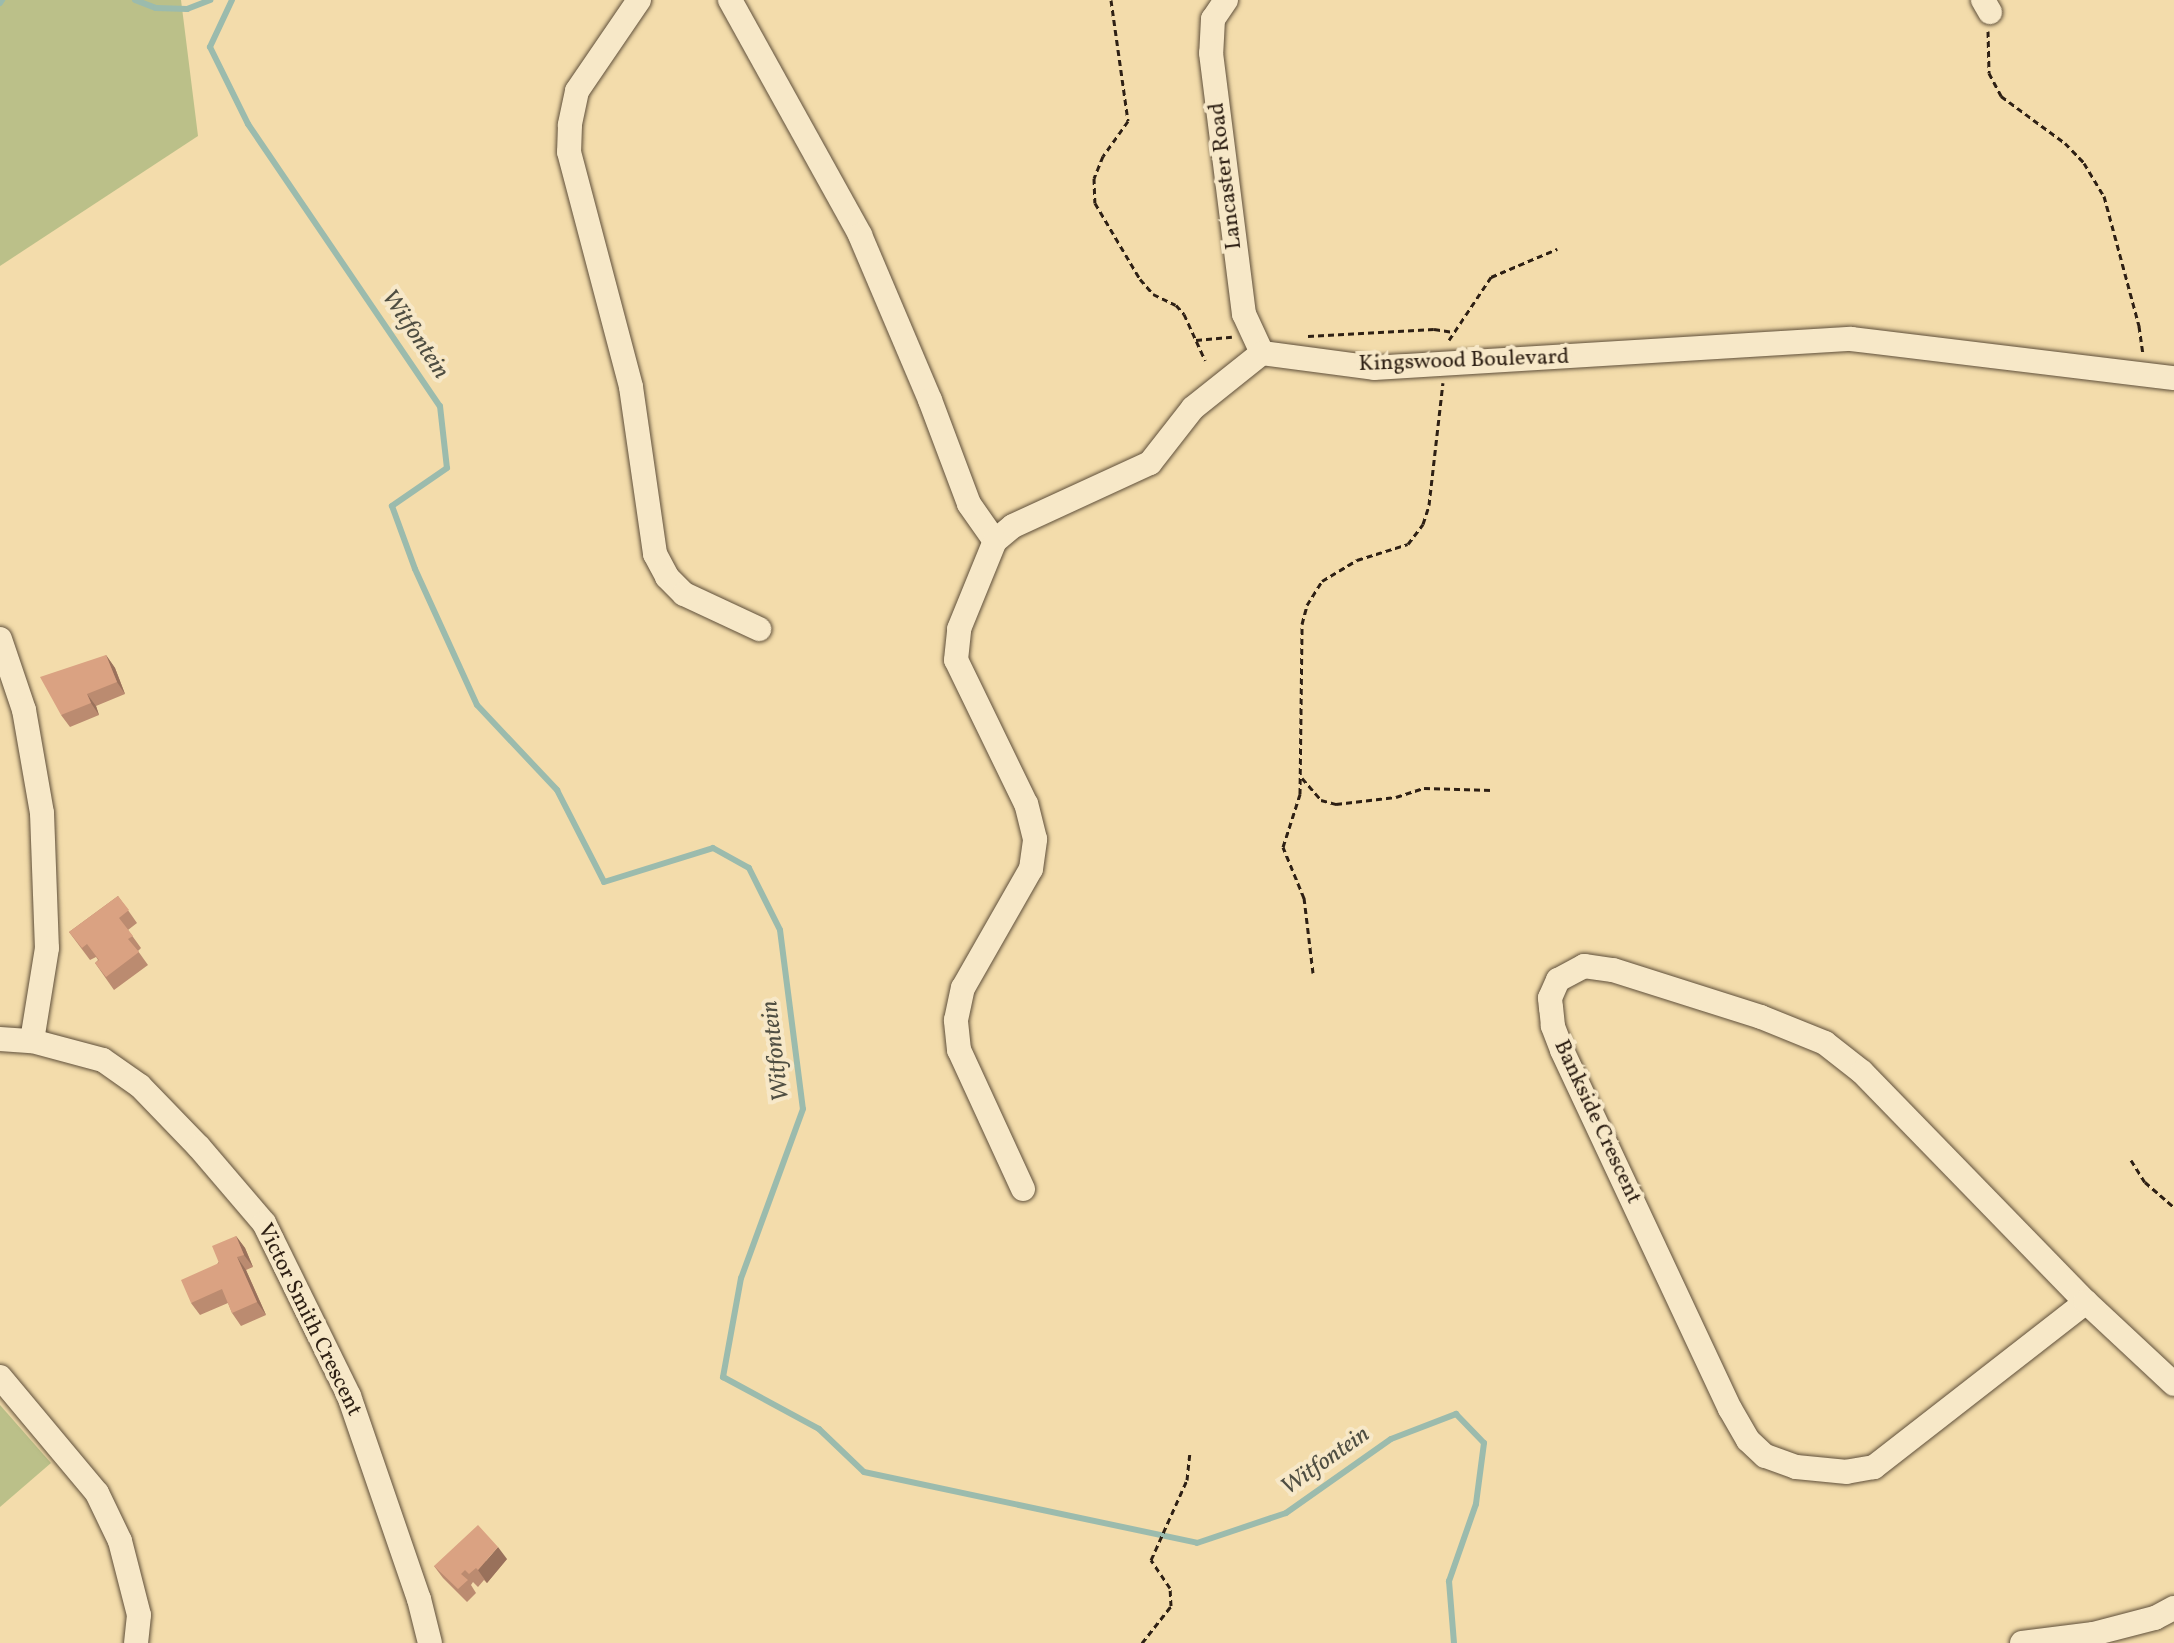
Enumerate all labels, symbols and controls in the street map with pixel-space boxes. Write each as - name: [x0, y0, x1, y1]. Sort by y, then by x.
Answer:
- street label: Lancaster Road: [1204, 101, 1248, 251]
- water label: Witfontein: [374, 285, 454, 385]
- street label: Kingswood Boulevard: [1358, 344, 1570, 378]
- water label: Witfontein: [757, 999, 797, 1103]
- street label: Bankside Crescent: [1548, 1036, 1646, 1208]
- street label: Victor Smith Crescent: [251, 1219, 367, 1421]
- water label: Witfontein: [1276, 1421, 1376, 1503]

